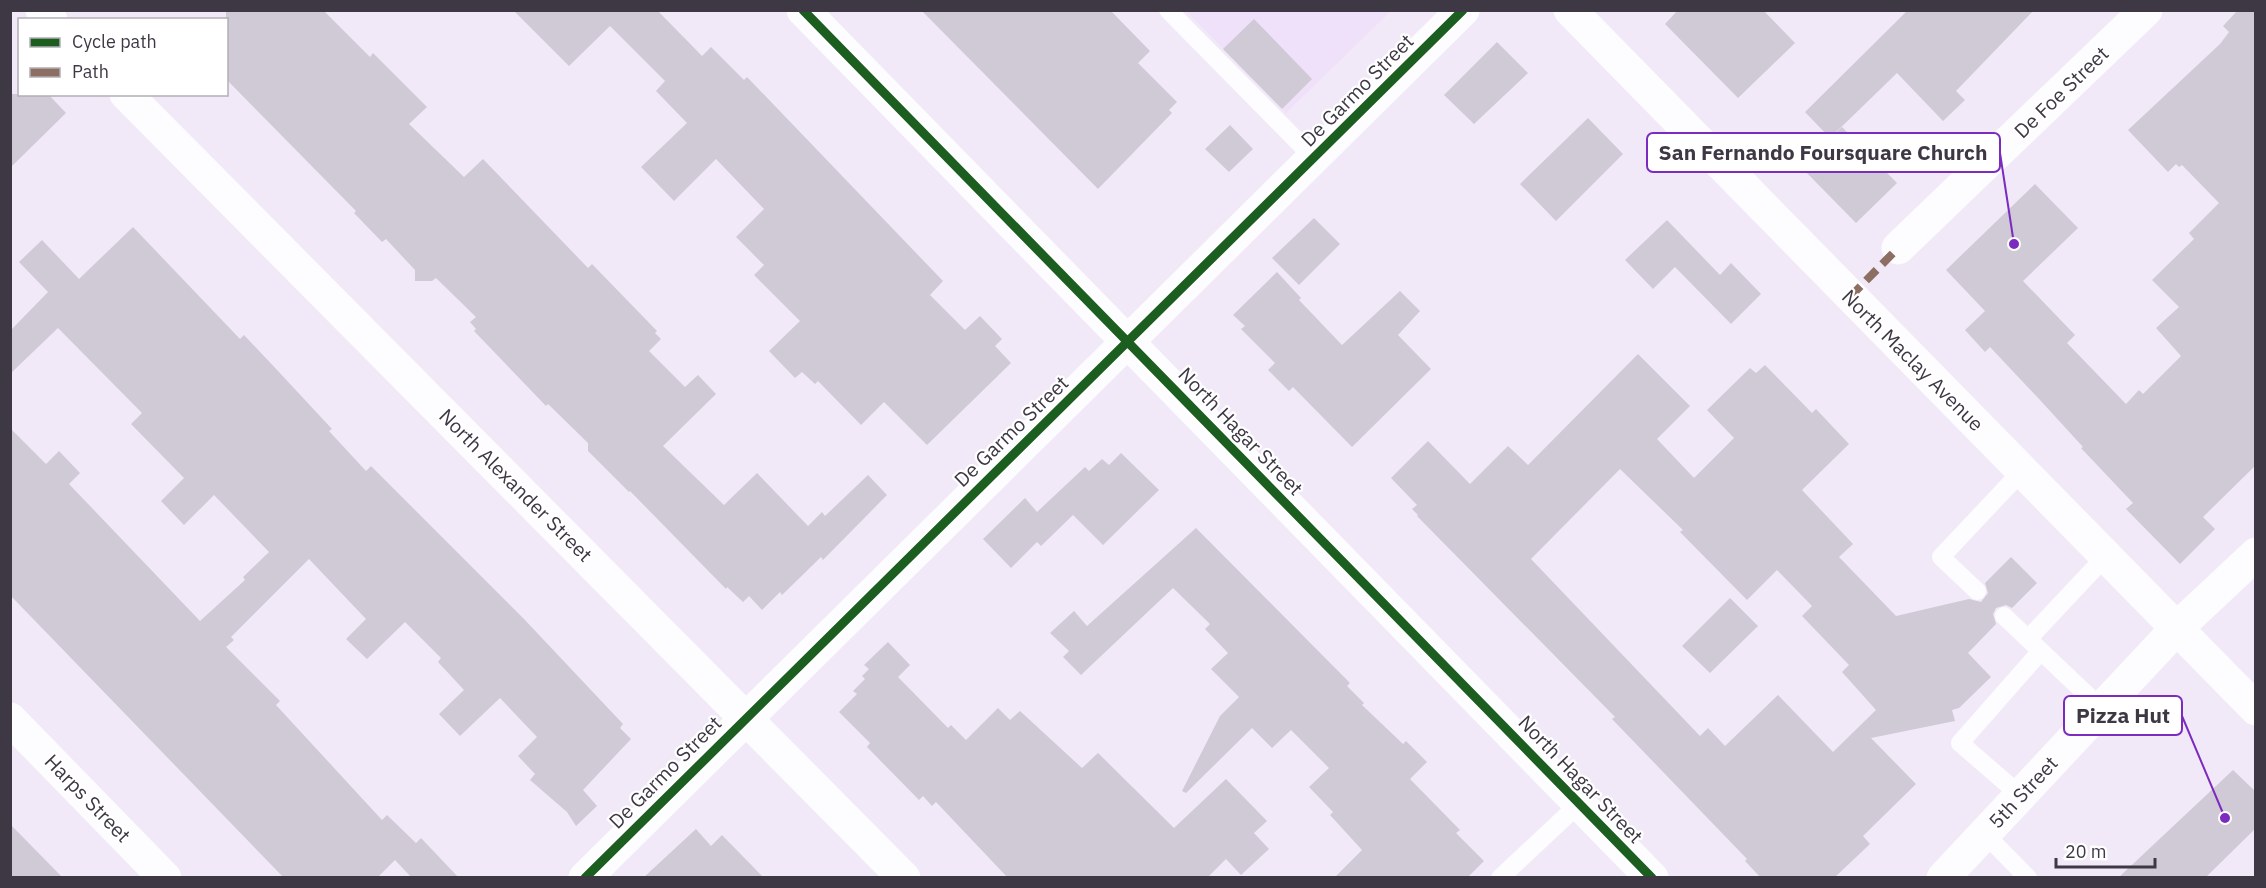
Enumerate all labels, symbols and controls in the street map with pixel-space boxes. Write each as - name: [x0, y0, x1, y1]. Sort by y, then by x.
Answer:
- legend: [18, 18, 228, 96]
- street label: De Garmo Street: [1295, 28, 1419, 152]
- text: Cycle path: [72, 30, 157, 53]
- street label: De Foe Street: [2008, 40, 2114, 144]
- text: Path: [72, 60, 109, 83]
- callout: San Fernando Foursquare Church: [1647, 133, 2000, 172]
- text: San Fernando Foursquare Church: [1659, 138, 1987, 166]
- street label: North Maclay Avenue: [1836, 283, 1990, 437]
- street label: North Hagar Street: [1173, 361, 1309, 501]
- street label: De Garmo Street: [948, 369, 1074, 493]
- street label: North Alexander Street: [433, 402, 599, 568]
- callout: Pizza Hut: [2064, 696, 2182, 735]
- text: Pizza Hut: [2076, 701, 2170, 729]
- street label: North Hagar Street: [1513, 709, 1649, 849]
- street label: De Garmo Street: [603, 710, 727, 834]
- street label: Harps Street: [39, 748, 137, 848]
- street label: 5th Street: [1982, 750, 2064, 834]
- scale bar: [2056, 831, 2155, 869]
- text: 20 m: [2065, 840, 2107, 863]

